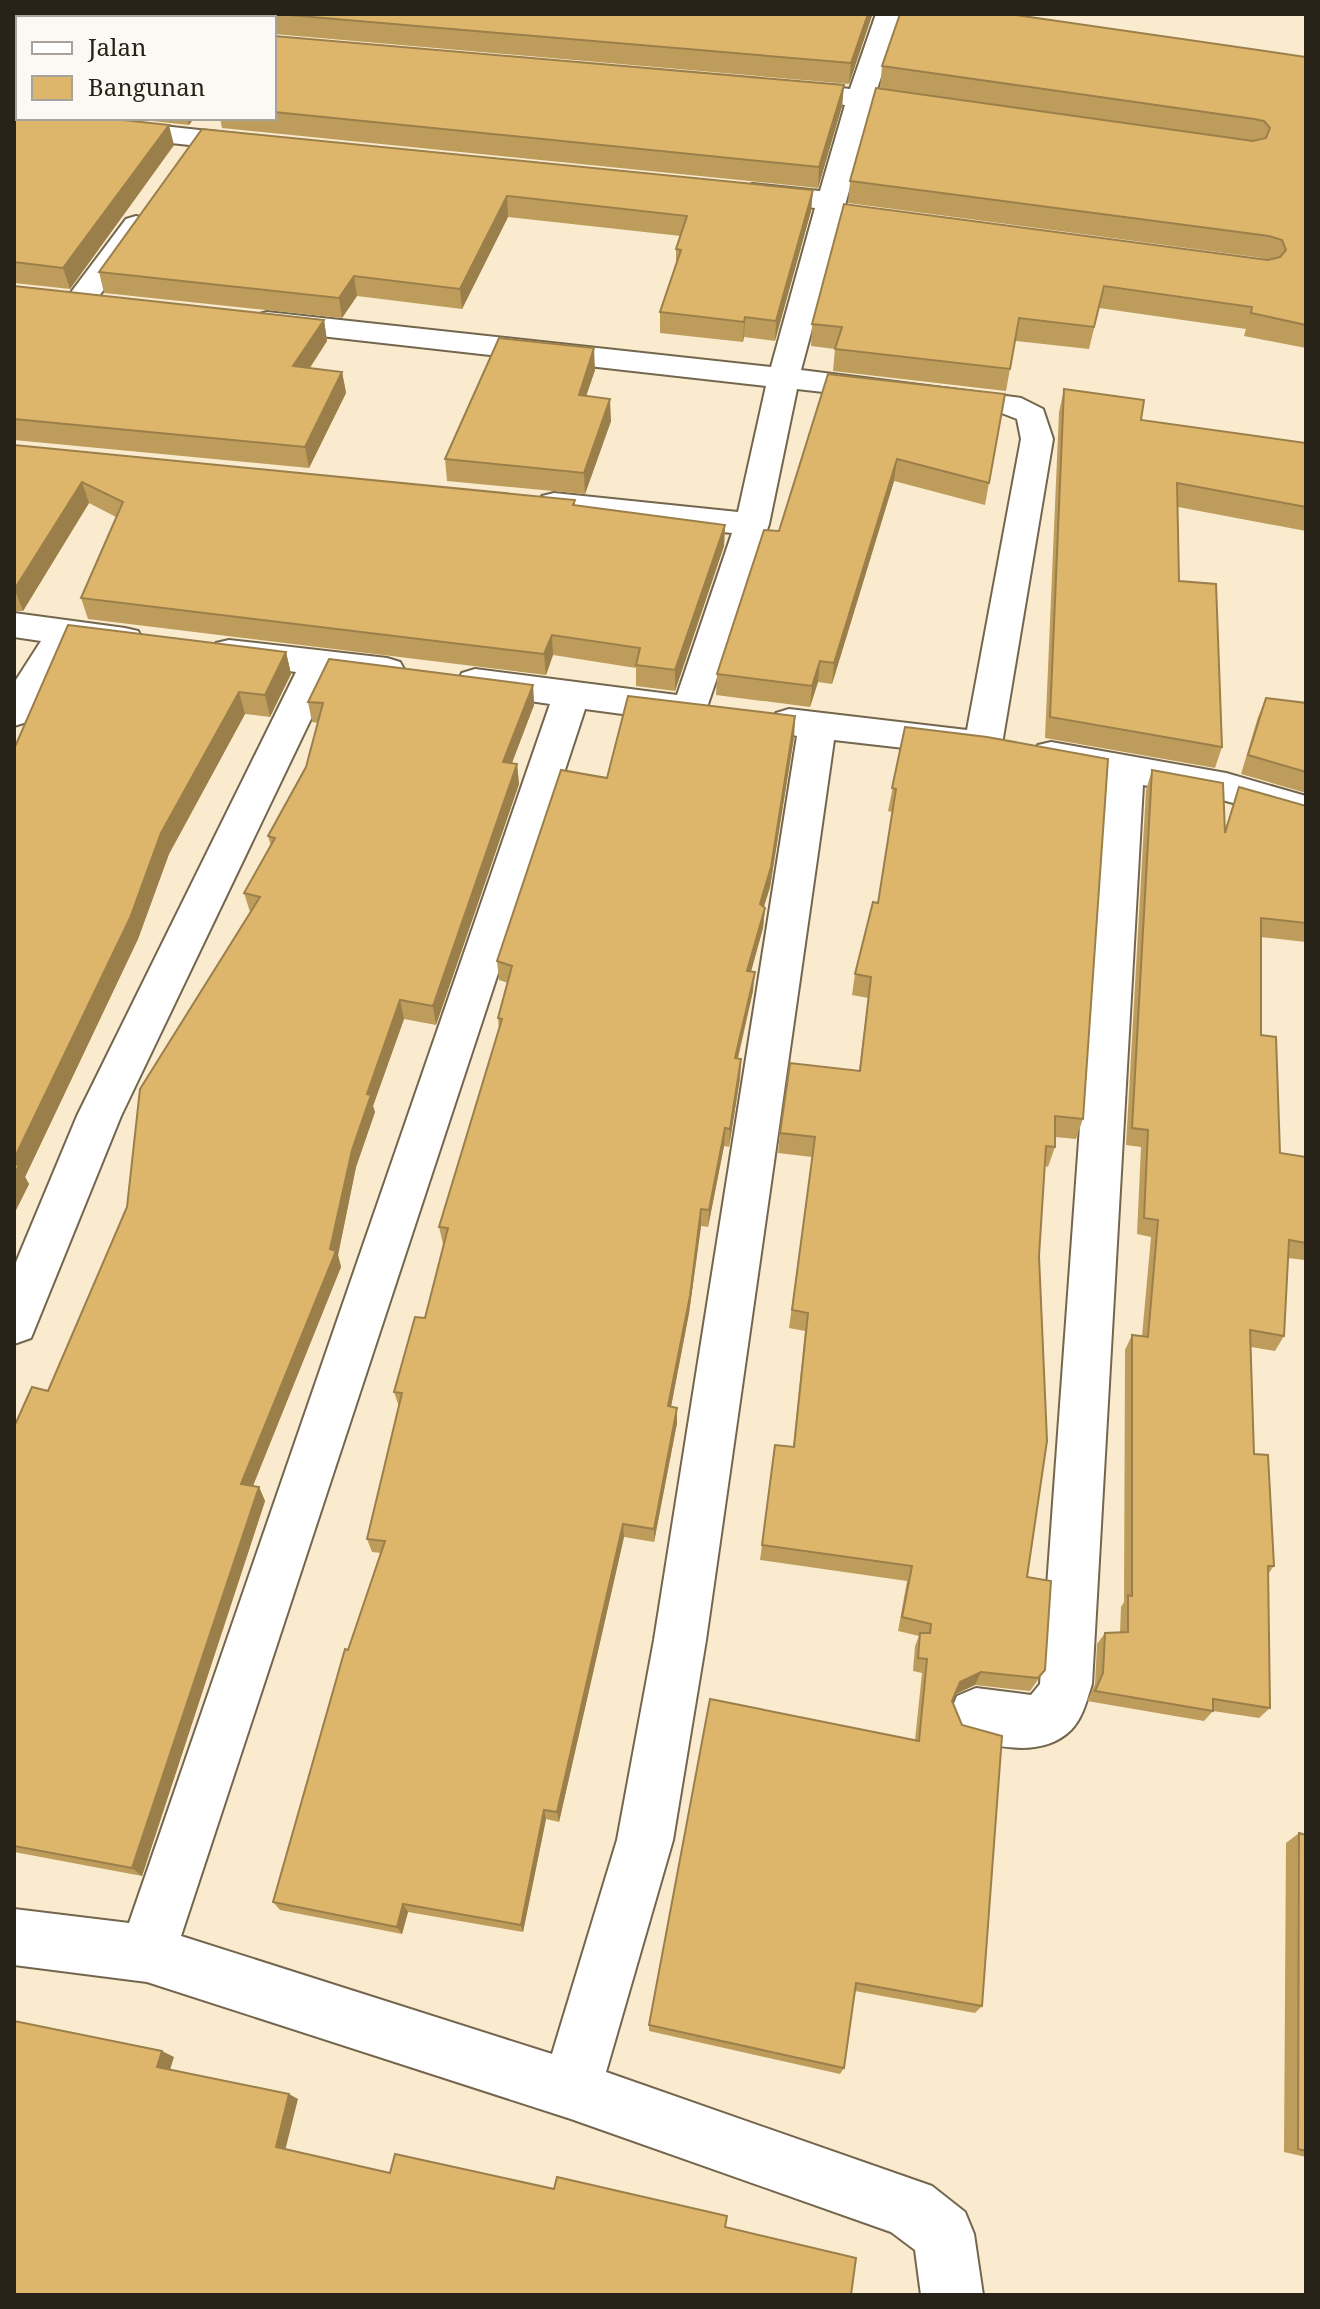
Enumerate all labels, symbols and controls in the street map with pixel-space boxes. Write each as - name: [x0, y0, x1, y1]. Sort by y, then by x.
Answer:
- legend: [16, 16, 276, 120]
- text: Jalan: [87, 30, 147, 63]
- text: Bangunan: [88, 70, 205, 103]

